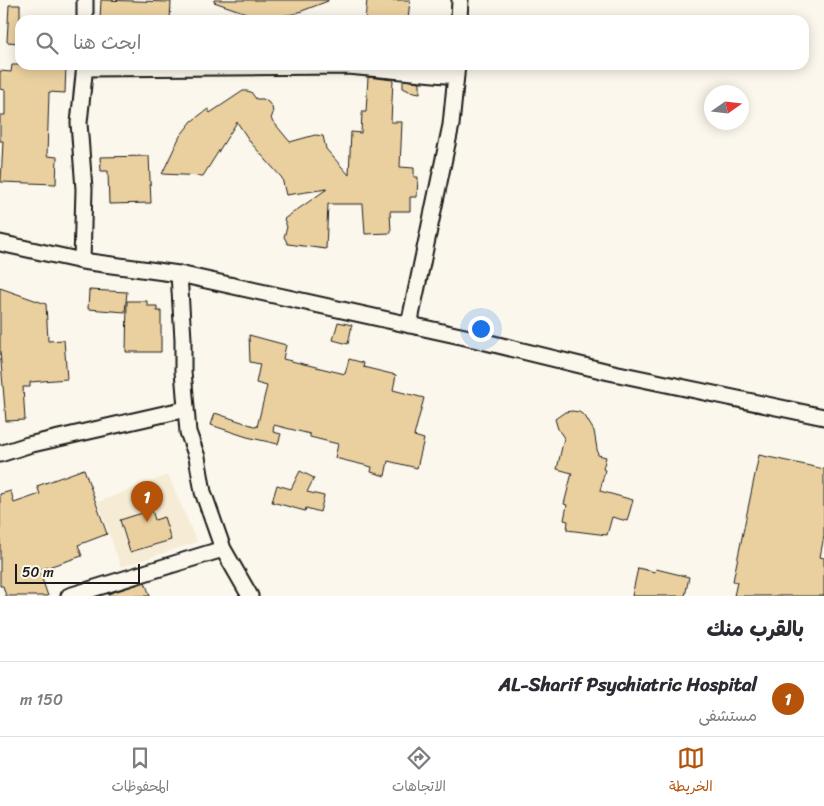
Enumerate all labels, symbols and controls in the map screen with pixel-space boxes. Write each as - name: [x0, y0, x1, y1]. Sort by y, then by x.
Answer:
- search box: [15, 15, 809, 70]
- text: ابحث هنا: [73, 26, 141, 59]
- icon: search: [33, 29, 61, 57]
- north arrow: [704, 85, 749, 130]
- your location: [468, 316, 494, 342]
- pin: 1: [131, 481, 163, 522]
- text: 50 m: [22, 560, 54, 585]
- scale bar: [15, 561, 140, 584]
- text: بالقرب منك: [706, 610, 804, 648]
- text: AL-Sharif Psychiatric Hospital: [499, 668, 757, 701]
- text: 150 m: [20, 685, 63, 714]
- text: 1: [785, 685, 791, 714]
- text: مستشفى: [698, 701, 757, 730]
- tab: المحفوظات: [111, 744, 169, 799]
- tab: الاتجاهات: [392, 744, 446, 799]
- tab: الخريطة: [669, 744, 713, 799]

